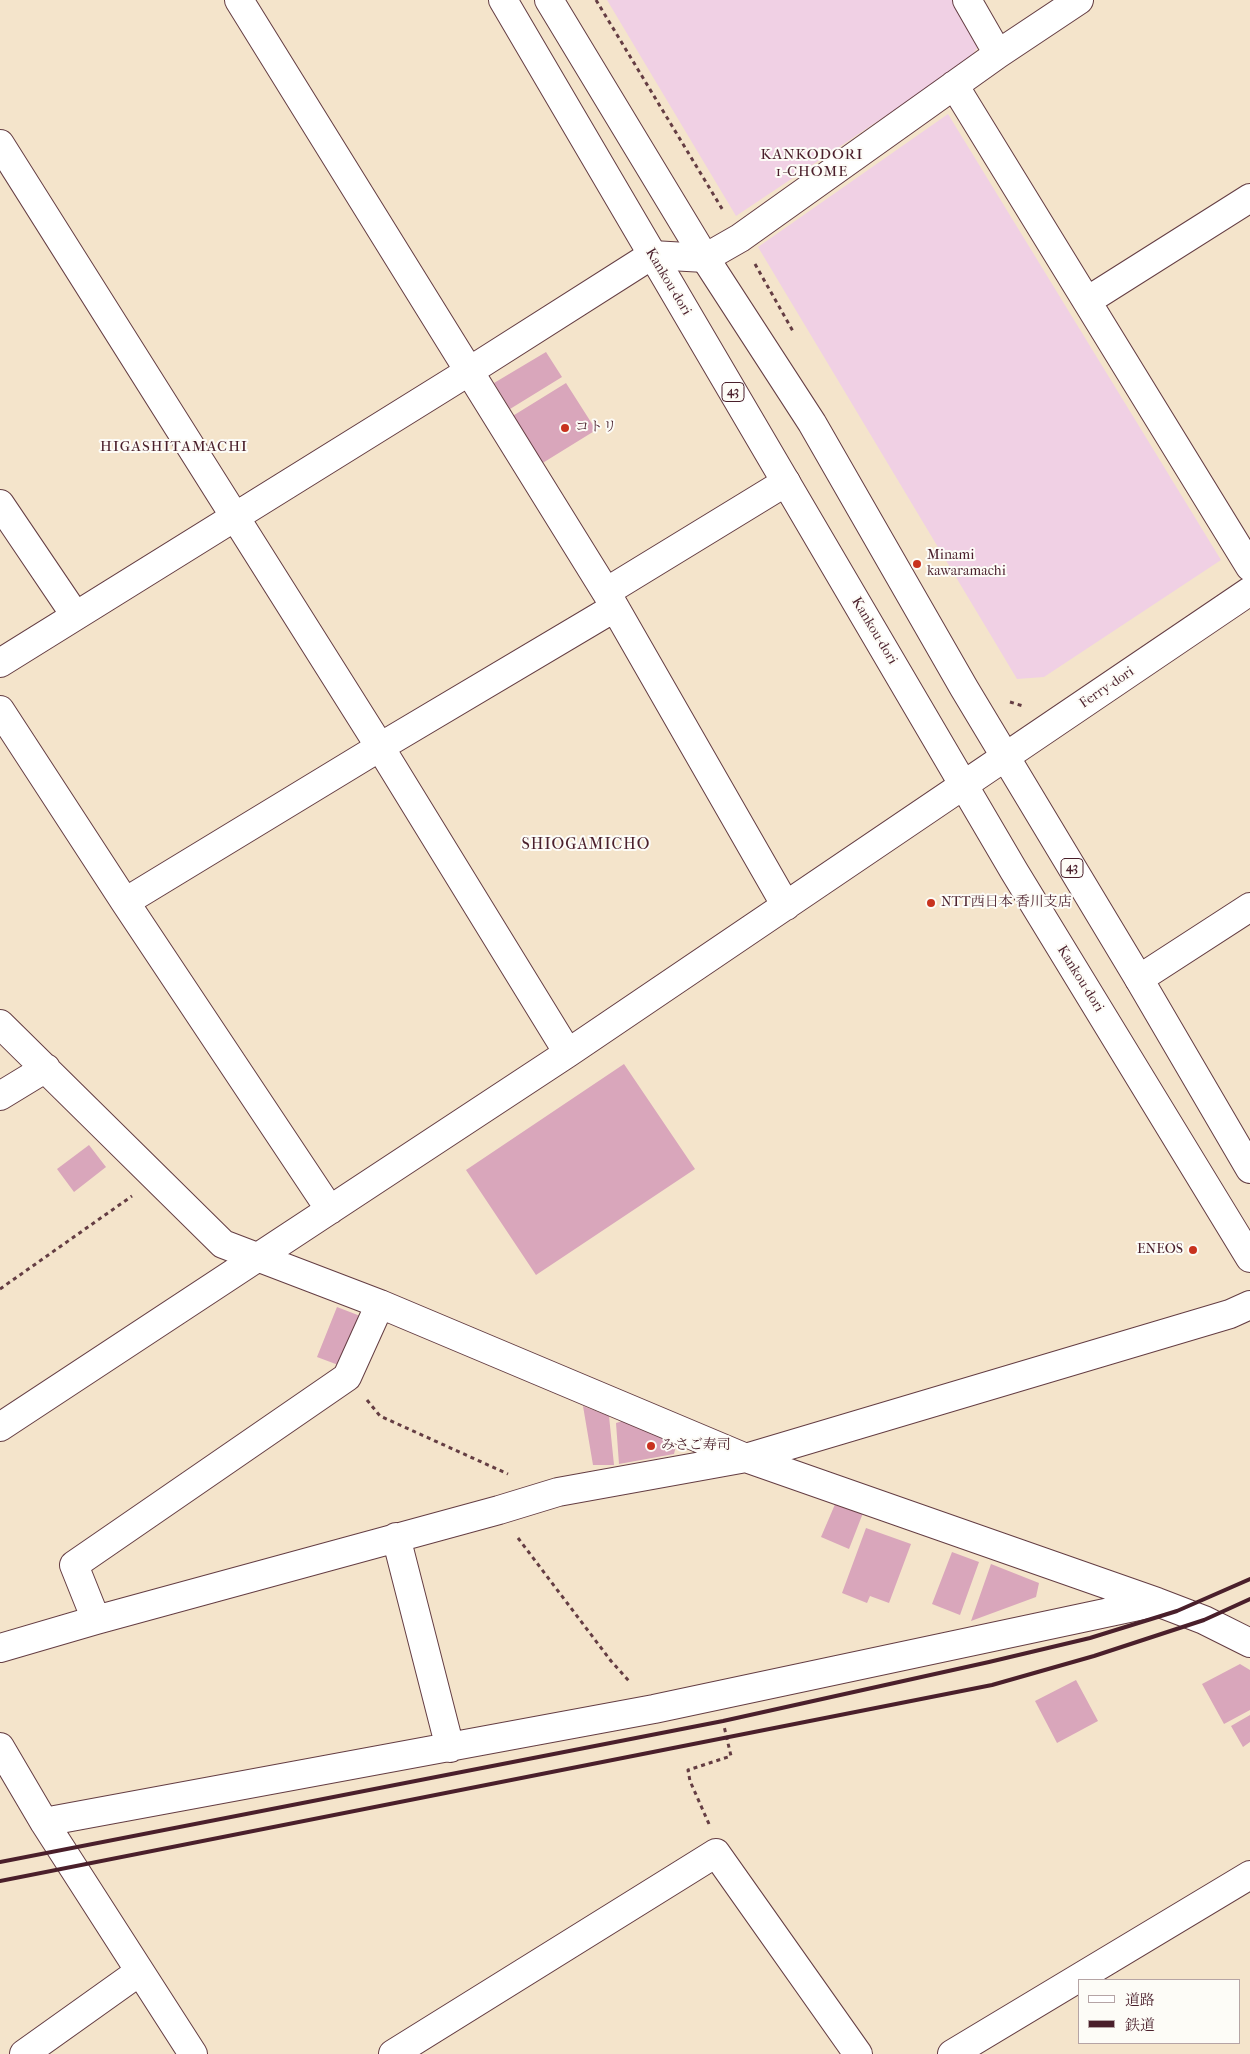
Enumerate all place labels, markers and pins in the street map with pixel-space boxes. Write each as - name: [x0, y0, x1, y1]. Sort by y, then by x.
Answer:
- place label: コトリ: [575, 420, 617, 436]
- marker: コトリ: [559, 422, 571, 434]
- place label: Minami kawaramachi: [927, 548, 1006, 580]
- marker: Minami kawaramachi: [911, 558, 923, 570]
- place label: NTT西日本 香川支店: [941, 895, 1072, 911]
- marker: NTT西日本 香川支店: [925, 897, 937, 909]
- place label: ENEOS: [1137, 1242, 1183, 1258]
- marker: ENEOS: [1187, 1244, 1199, 1256]
- place label: みさご寿司: [661, 1438, 731, 1454]
- marker: みさご寿司: [645, 1440, 657, 1452]

